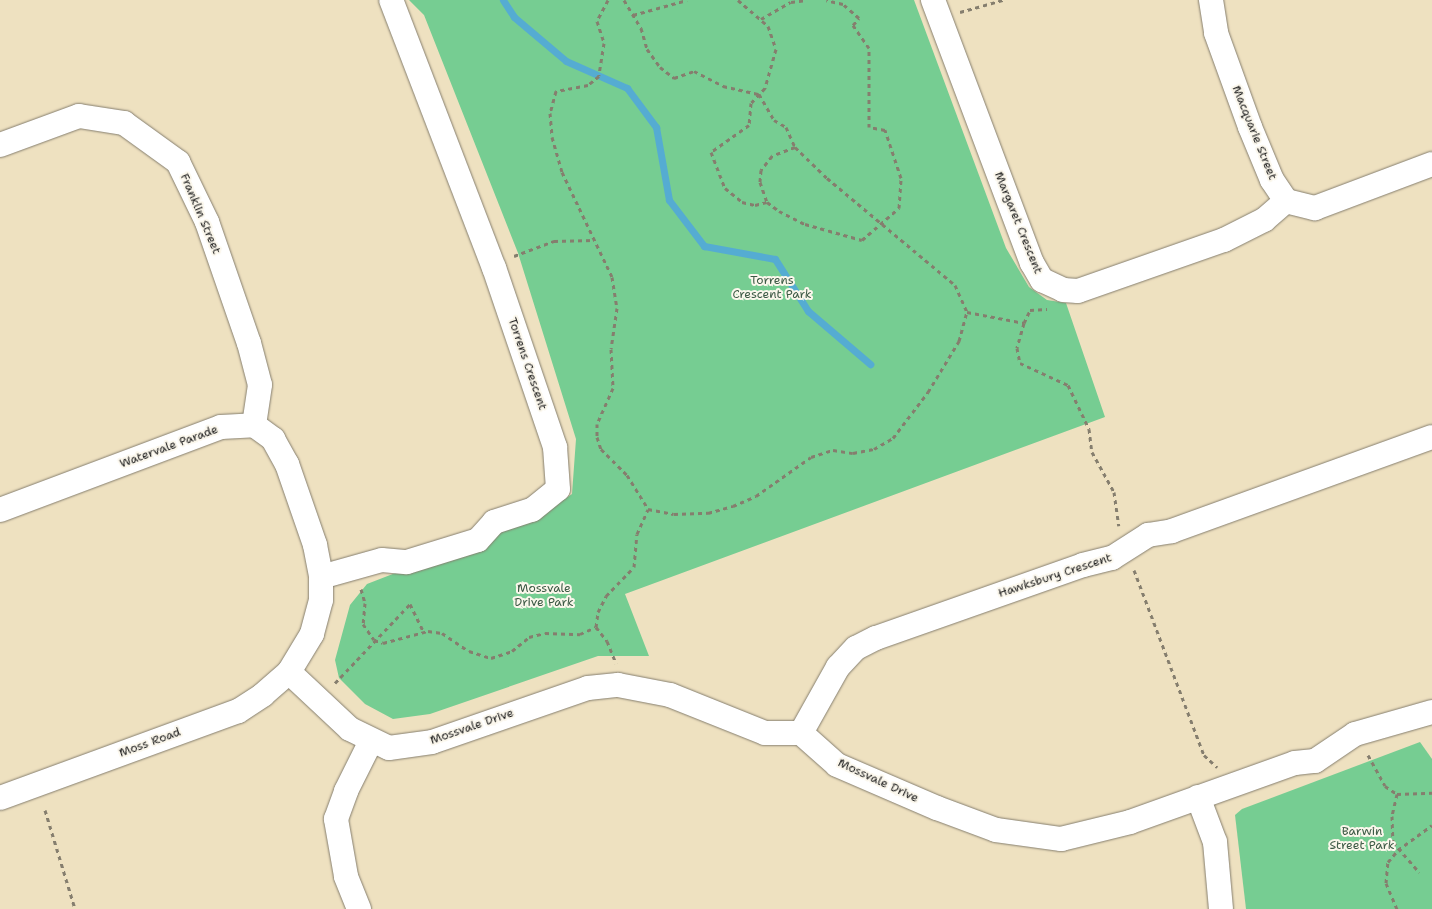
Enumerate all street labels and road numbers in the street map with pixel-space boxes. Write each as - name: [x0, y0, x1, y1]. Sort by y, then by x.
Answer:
- street label: Macquarie Street: [1228, 84, 1280, 182]
- street label: Margaret Crescent: [991, 170, 1045, 276]
- street label: Franklin Street: [177, 172, 223, 256]
- street label: Torrens Crescent: [504, 316, 550, 412]
- street label: Watervale Parade: [118, 423, 220, 471]
- street label: Hawksbury Crescent: [997, 551, 1113, 601]
- street label: Mossvale Drive: [428, 706, 516, 748]
- street label: Moss Road: [117, 725, 183, 761]
- street label: Mossvale Drive: [835, 756, 921, 806]

